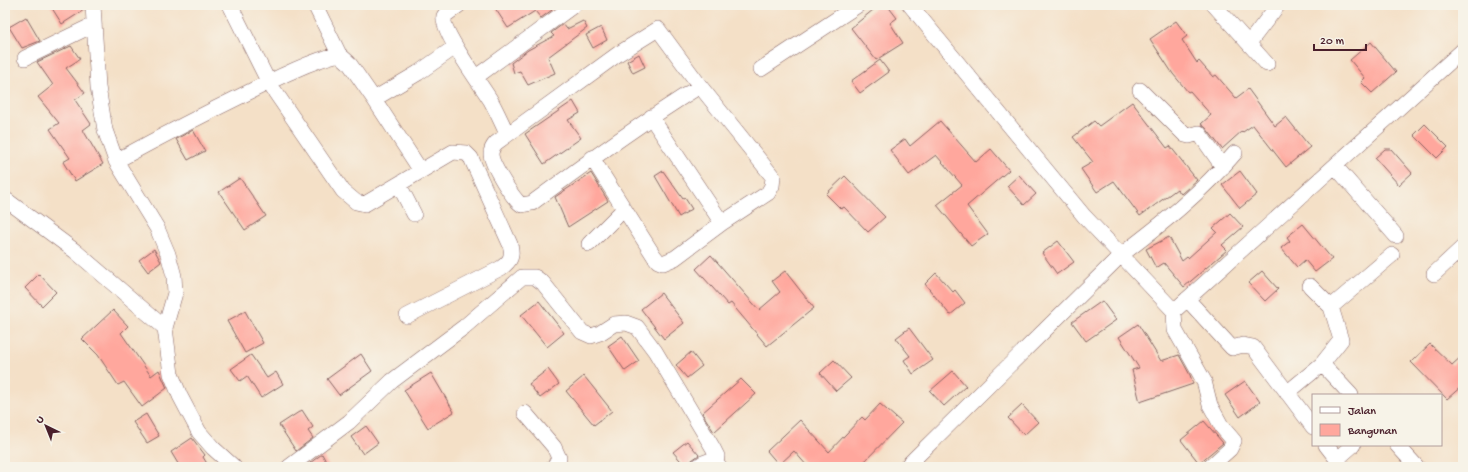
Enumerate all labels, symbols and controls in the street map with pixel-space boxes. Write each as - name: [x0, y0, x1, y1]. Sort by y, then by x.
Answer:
- scale bar: [1314, 26, 1366, 52]
- text: 20 m: [1320, 35, 1345, 49]
- legend: [1312, 394, 1442, 446]
- text: Jalan: [1348, 405, 1376, 419]
- north arrow: [26, 406, 66, 446]
- text: U: [34, 413, 47, 427]
- text: Bangunan: [1347, 425, 1397, 439]

